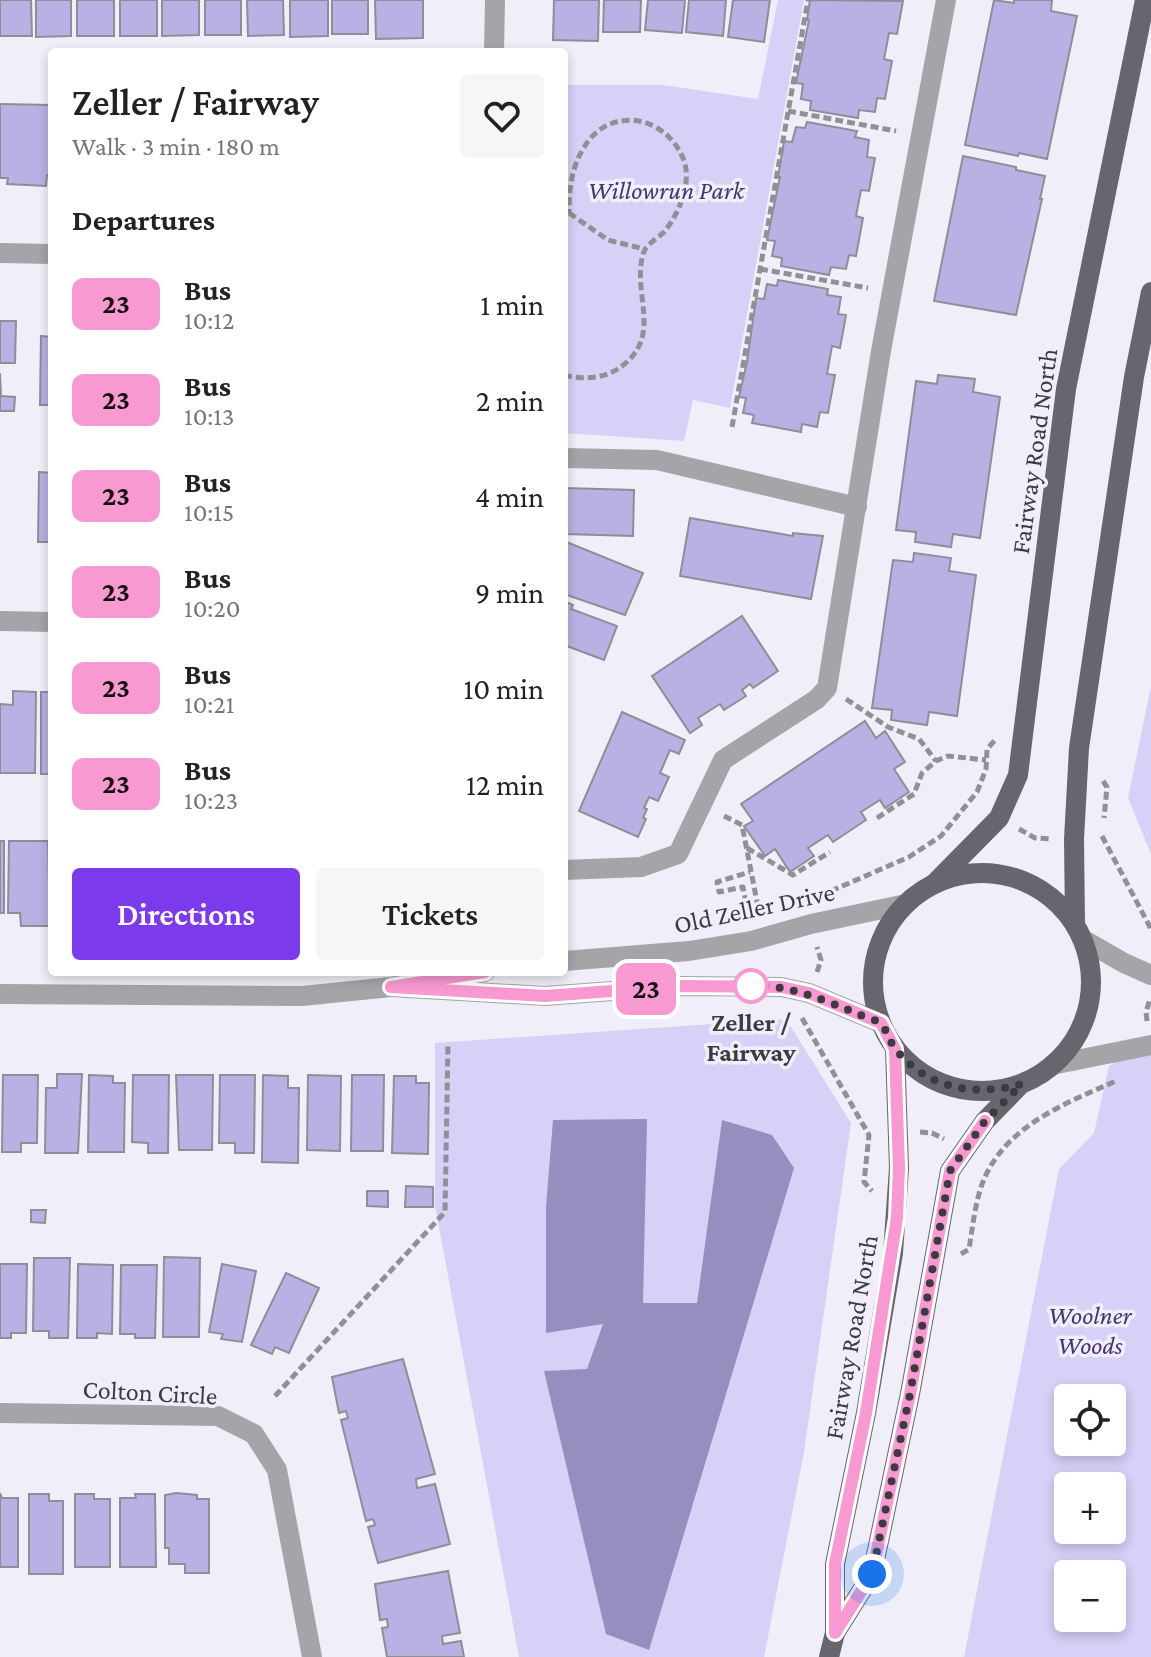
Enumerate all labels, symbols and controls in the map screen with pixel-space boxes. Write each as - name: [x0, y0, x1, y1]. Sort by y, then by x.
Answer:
- button: heart: [460, 74, 544, 158]
- text: Zeller / Fairway: [72, 81, 319, 123]
- text: Walk · 3 min · 180 m: [72, 132, 280, 161]
- park label: Willowrun Park: [588, 176, 746, 205]
- text: Departures: [72, 203, 215, 236]
- text: Bus: [184, 273, 231, 306]
- text: 23: [102, 288, 130, 319]
- text: 1 min: [480, 288, 544, 321]
- text: 10:12: [184, 306, 234, 335]
- street label: Fairway Road North: [1006, 346, 1063, 556]
- text: Bus: [184, 369, 231, 402]
- text: 23: [102, 384, 130, 415]
- text: 2 min: [476, 384, 544, 417]
- text: 10:13: [184, 402, 234, 431]
- text: Bus: [184, 465, 231, 498]
- text: 23: [102, 480, 130, 511]
- text: 4 min: [475, 480, 544, 513]
- text: 10:15: [184, 498, 234, 527]
- text: Bus: [184, 561, 231, 594]
- text: 23: [102, 576, 130, 607]
- text: 9 min: [475, 576, 544, 609]
- text: 10:20: [184, 594, 240, 623]
- text: Bus: [184, 657, 231, 690]
- text: 23: [102, 672, 130, 703]
- text: 10 min: [463, 672, 544, 705]
- text: 10:21: [184, 690, 234, 719]
- text: Bus: [184, 753, 231, 786]
- text: 23: [102, 768, 130, 799]
- text: 12 min: [466, 768, 544, 801]
- text: 10:23: [184, 786, 238, 815]
- button: Directions: [72, 868, 300, 960]
- button: Tickets: [316, 868, 544, 960]
- street label: Old Zeller Drive: [671, 877, 837, 940]
- line badge: 23: [610, 963, 682, 1015]
- marker: Zeller / Fairway: [734, 969, 768, 1003]
- text: 23: [632, 973, 660, 1004]
- place label: Zeller / Fairway: [706, 1008, 796, 1067]
- street label: Fairway Road North: [819, 1232, 884, 1442]
- park label: Woolner Woods: [1048, 1301, 1133, 1360]
- street label: Colton Circle: [82, 1374, 218, 1411]
- map controls: [1054, 1384, 1126, 1632]
- button: locate: [1054, 1384, 1126, 1456]
- button: +: [1054, 1472, 1126, 1544]
- your location: [852, 1554, 892, 1594]
- button: −: [1054, 1560, 1126, 1632]

